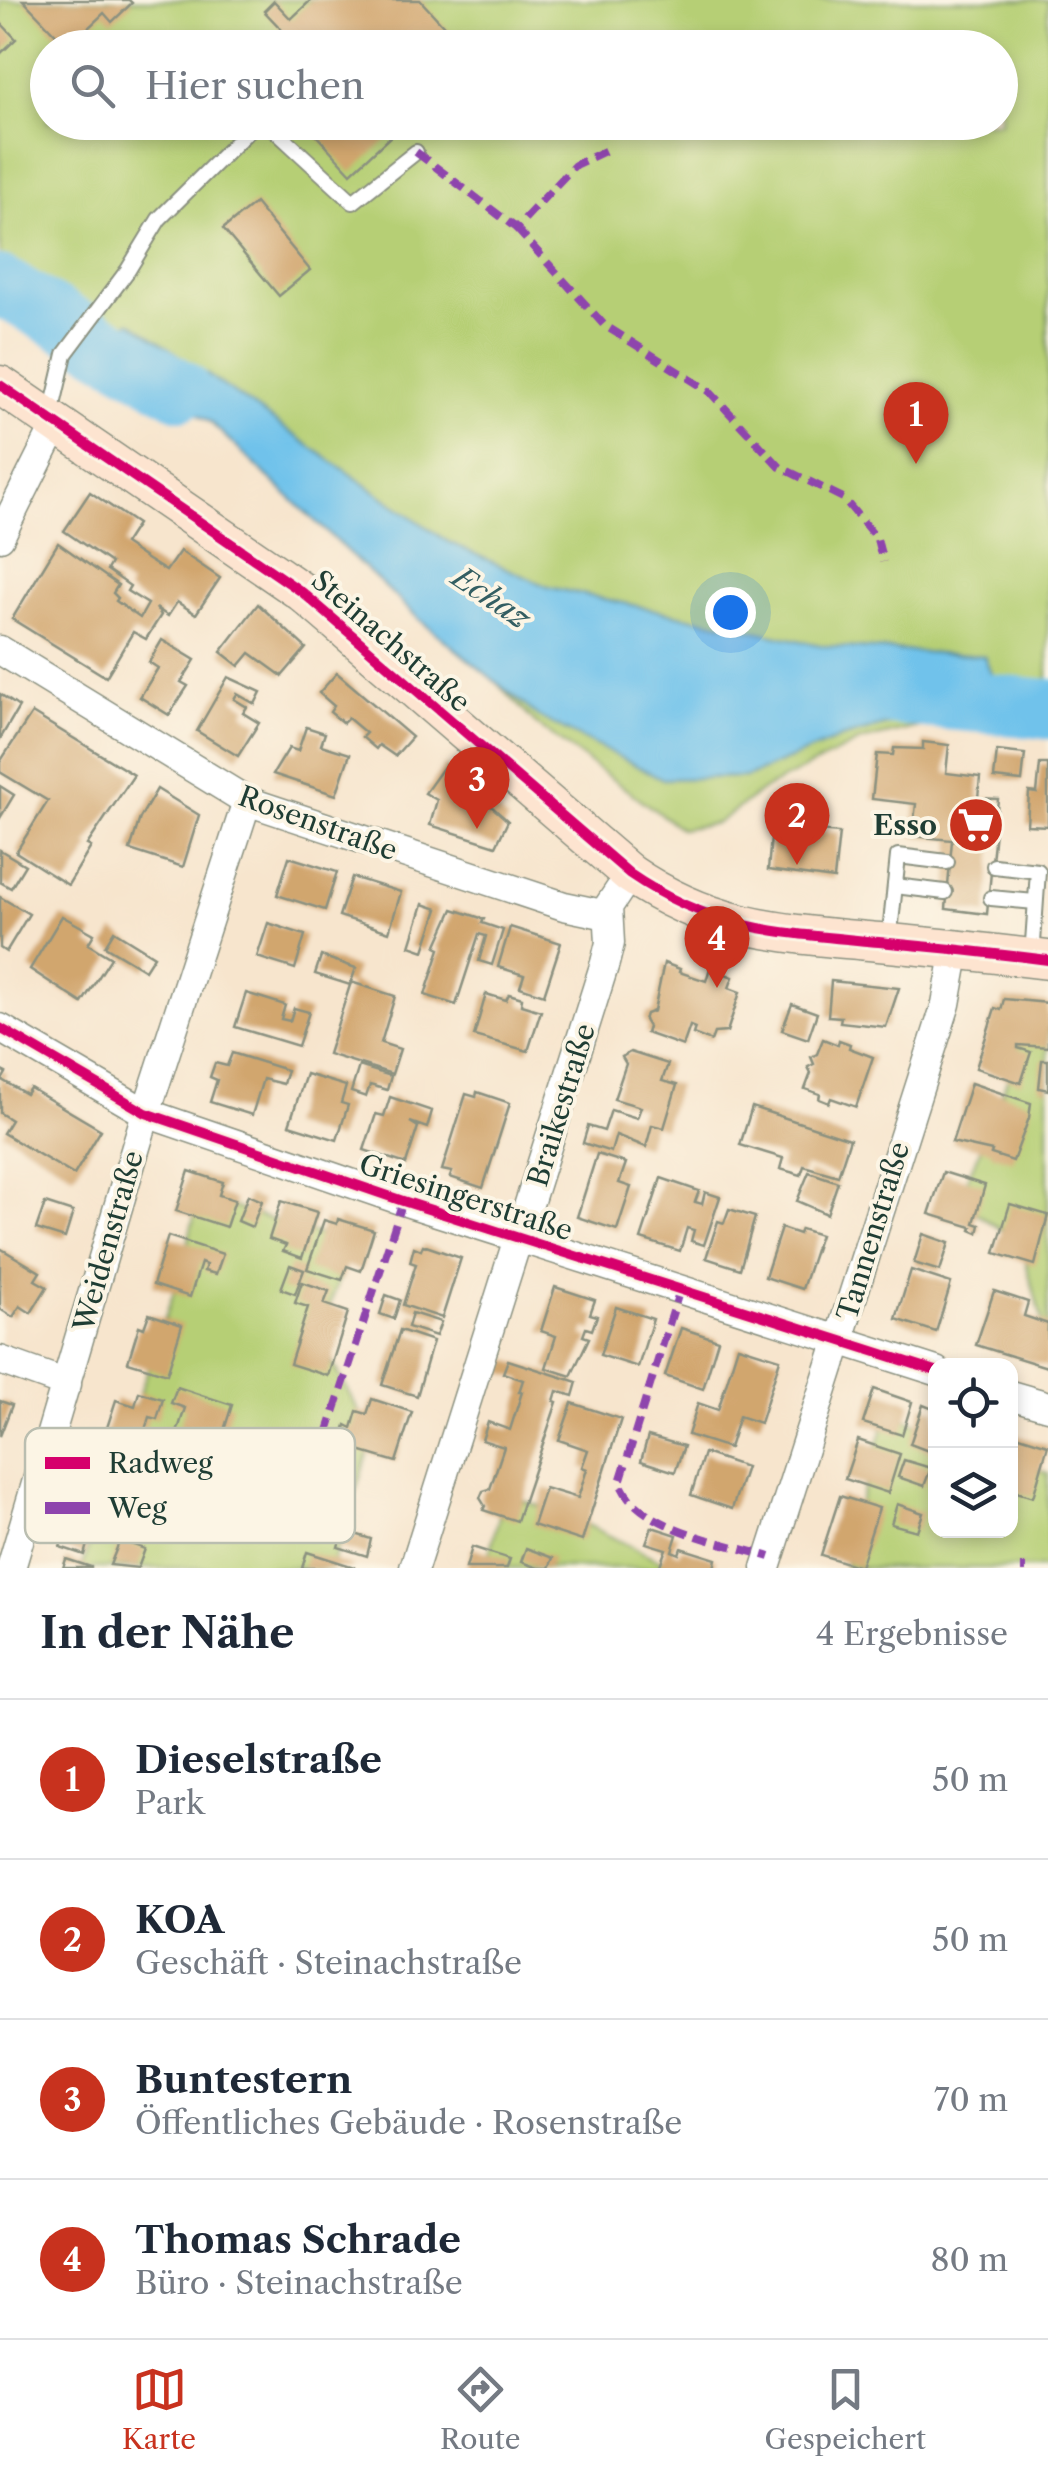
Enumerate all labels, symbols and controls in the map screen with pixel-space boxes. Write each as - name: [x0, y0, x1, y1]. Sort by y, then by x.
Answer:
- search box: [30, 30, 1018, 140]
- icon: search: [65, 58, 120, 113]
- text: Hier suchen: [145, 62, 365, 109]
- pin: 1: [884, 382, 948, 464]
- water label: Echaz: [444, 557, 539, 638]
- street label: Steinachstraße: [305, 563, 477, 719]
- your location: [705, 587, 756, 638]
- pin: 3: [444, 746, 510, 829]
- street label: Rosenstraße: [234, 779, 402, 867]
- pin: 2: [764, 782, 830, 865]
- supermarket icon: Esso: [946, 795, 1006, 855]
- place label: Esso: [873, 808, 937, 842]
- pin: 4: [684, 906, 750, 988]
- street label: Braikestraße: [520, 1019, 602, 1191]
- street label: Tannenstraße: [830, 1138, 916, 1324]
- street label: Griesingerstraße: [355, 1146, 577, 1248]
- street label: Weidenstraße: [66, 1147, 150, 1336]
- map controls: [928, 1358, 1018, 1538]
- button: locate: [928, 1358, 1018, 1448]
- legend: [25, 1428, 355, 1543]
- text: Radweg: [108, 1446, 213, 1480]
- button: layers: [928, 1448, 1018, 1538]
- text: Weg: [107, 1491, 167, 1525]
- text: In der Nähe: [40, 1607, 294, 1659]
- text: 4 Ergebnisse: [816, 1614, 1008, 1653]
- text: Dieselstraße: [135, 1736, 382, 1783]
- text: 1: [65, 1760, 80, 1799]
- text: 50 m: [932, 1760, 1008, 1799]
- text: Park: [135, 1783, 205, 1822]
- text: KOA: [135, 1896, 224, 1943]
- text: 2: [63, 1920, 82, 1959]
- text: 50 m: [932, 1920, 1008, 1959]
- text: Geschäft · Steinachstraße: [135, 1943, 522, 1982]
- text: Buntestern: [135, 2056, 352, 2103]
- text: 3: [63, 2080, 82, 2119]
- text: 70 m: [934, 2080, 1008, 2119]
- text: Öffentliches Gebäude · Rosenstraße: [135, 2103, 682, 2142]
- text: Thomas Schrade: [135, 2216, 461, 2263]
- text: 4: [63, 2240, 82, 2279]
- text: 80 m: [930, 2240, 1008, 2279]
- text: Büro · Steinachstraße: [135, 2263, 463, 2302]
- tab: Karte: [122, 2362, 196, 2456]
- tab: Route: [440, 2362, 520, 2456]
- tab: Gespeichert: [764, 2362, 926, 2456]

